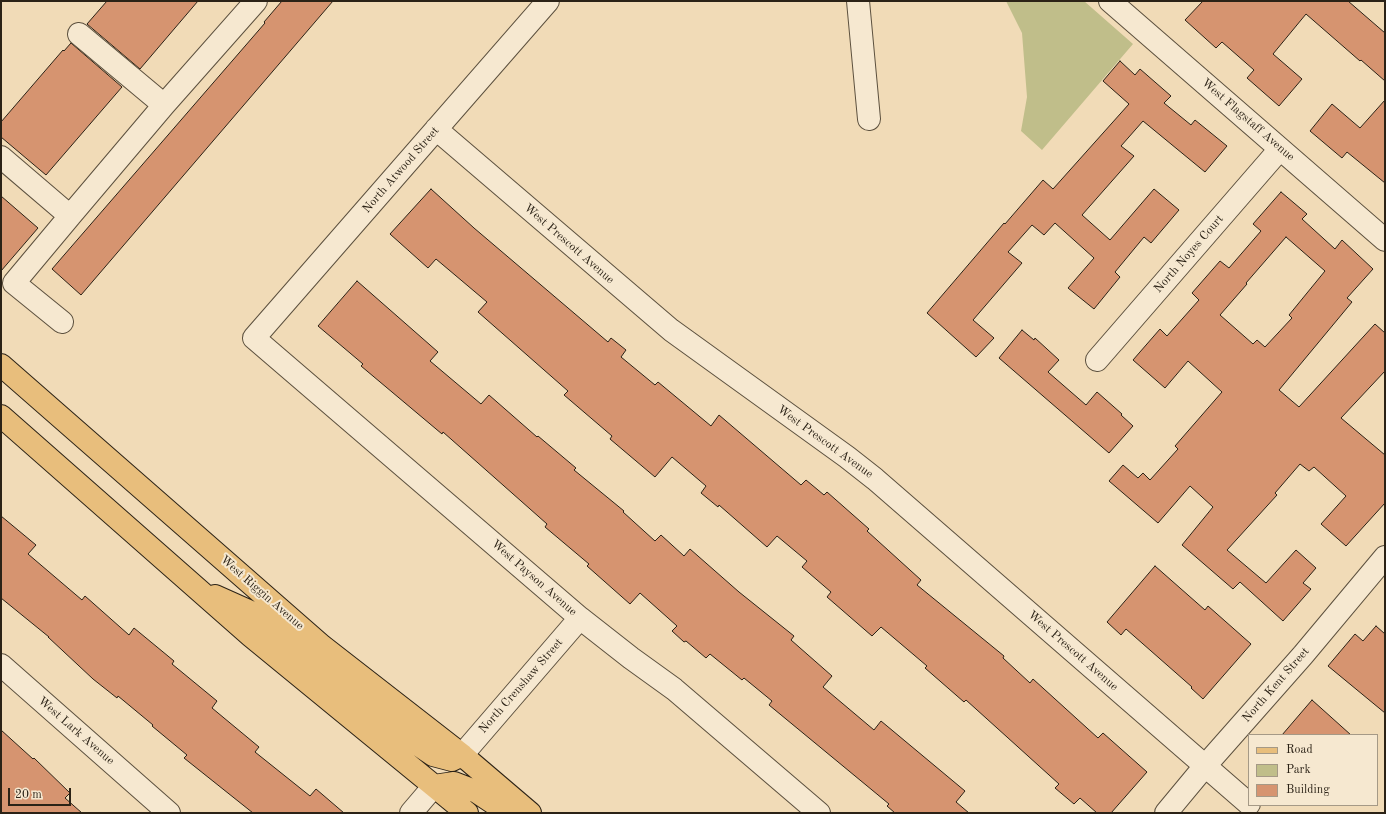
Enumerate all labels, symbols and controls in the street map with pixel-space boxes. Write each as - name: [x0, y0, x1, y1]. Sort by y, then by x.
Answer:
- street label: West Flagstaff Avenue: [1199, 76, 1297, 164]
- street label: North Atwood Street: [360, 124, 442, 216]
- street label: West Prescott Avenue: [521, 201, 617, 287]
- street label: North Noyes Court: [1151, 212, 1227, 296]
- street label: West Prescott Avenue: [774, 402, 876, 482]
- street label: West Payson Avenue: [488, 537, 580, 619]
- street label: West Riggin Avenue: [217, 553, 307, 633]
- street label: West Prescott Avenue: [1025, 608, 1121, 694]
- street label: North Crenshaw Street: [476, 636, 566, 736]
- street label: North Kent Street: [1240, 645, 1312, 725]
- street label: West Lark Avenue: [35, 694, 117, 768]
- legend: [1248, 734, 1378, 806]
- text: Road: [1286, 744, 1313, 756]
- text: Park: [1286, 764, 1311, 776]
- scale bar: [10, 780, 73, 806]
- text: Building: [1286, 784, 1330, 796]
- text: 20 m: [15, 789, 42, 801]

